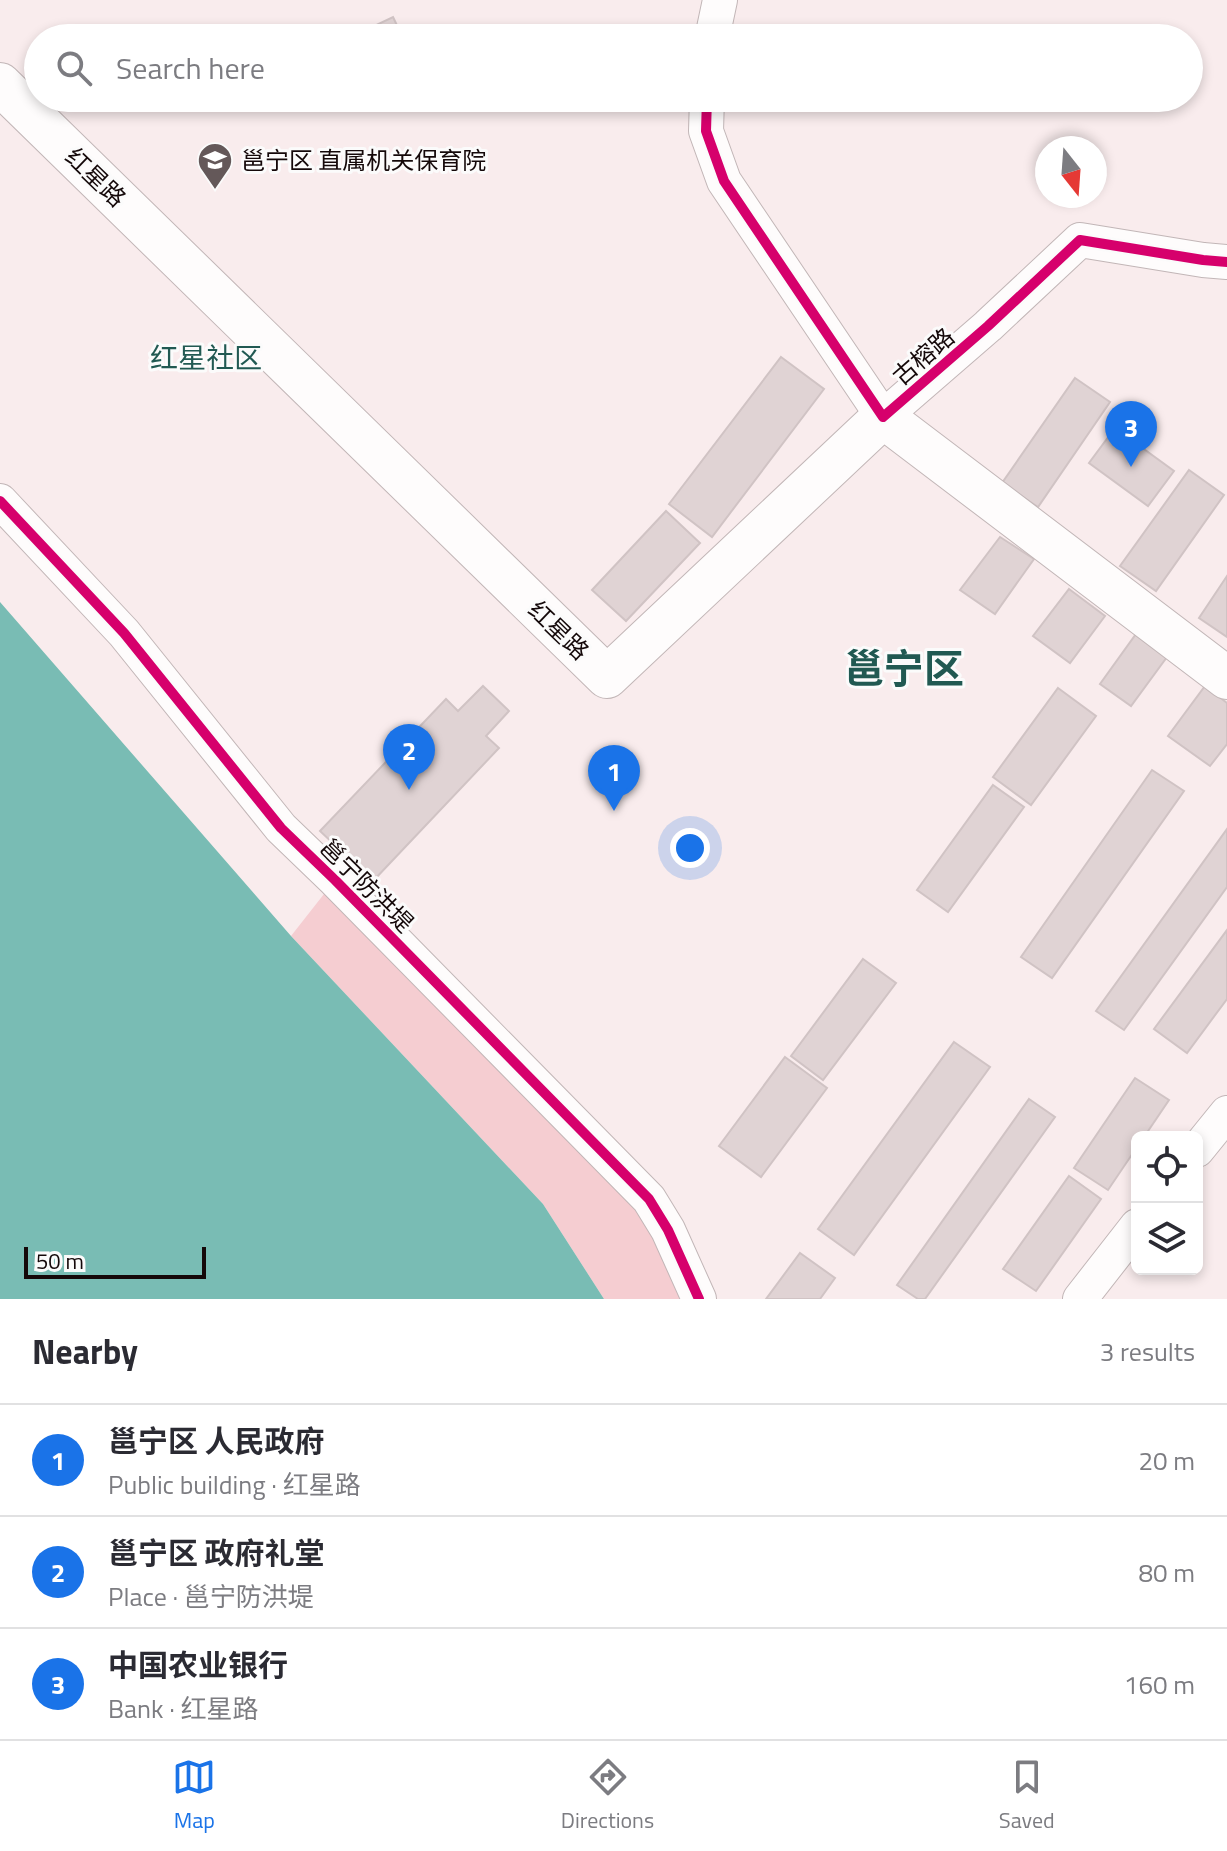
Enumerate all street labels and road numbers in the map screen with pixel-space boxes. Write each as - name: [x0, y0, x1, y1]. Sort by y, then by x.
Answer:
- street label: 红星路: [58, 139, 134, 215]
- street label: 古榕路: [884, 319, 962, 393]
- street label: 红星路: [521, 592, 597, 668]
- street label: 邕宁防洪堤: [312, 830, 422, 940]

